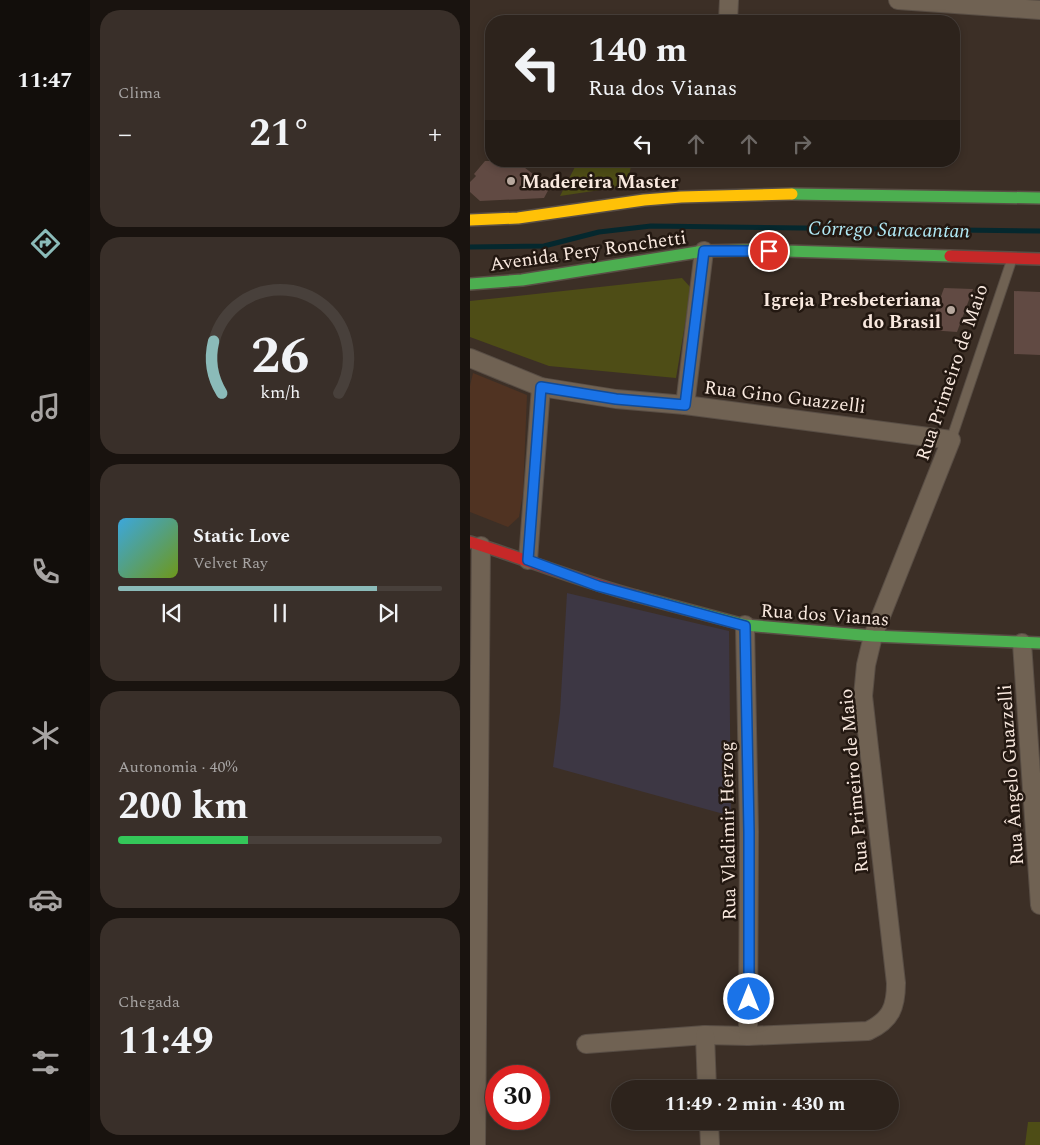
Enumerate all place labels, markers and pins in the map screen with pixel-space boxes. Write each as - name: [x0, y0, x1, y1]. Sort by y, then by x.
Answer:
- place label: Madereira Master: [521, 168, 679, 197]
- marker: Madereira Master: [505, 175, 517, 187]
- pin: [748, 230, 790, 272]
- place label: Igreja Presbeteriana do Brasil: [763, 286, 941, 337]
- marker: Igreja Presbeteriana do Brasil: [945, 304, 957, 316]

